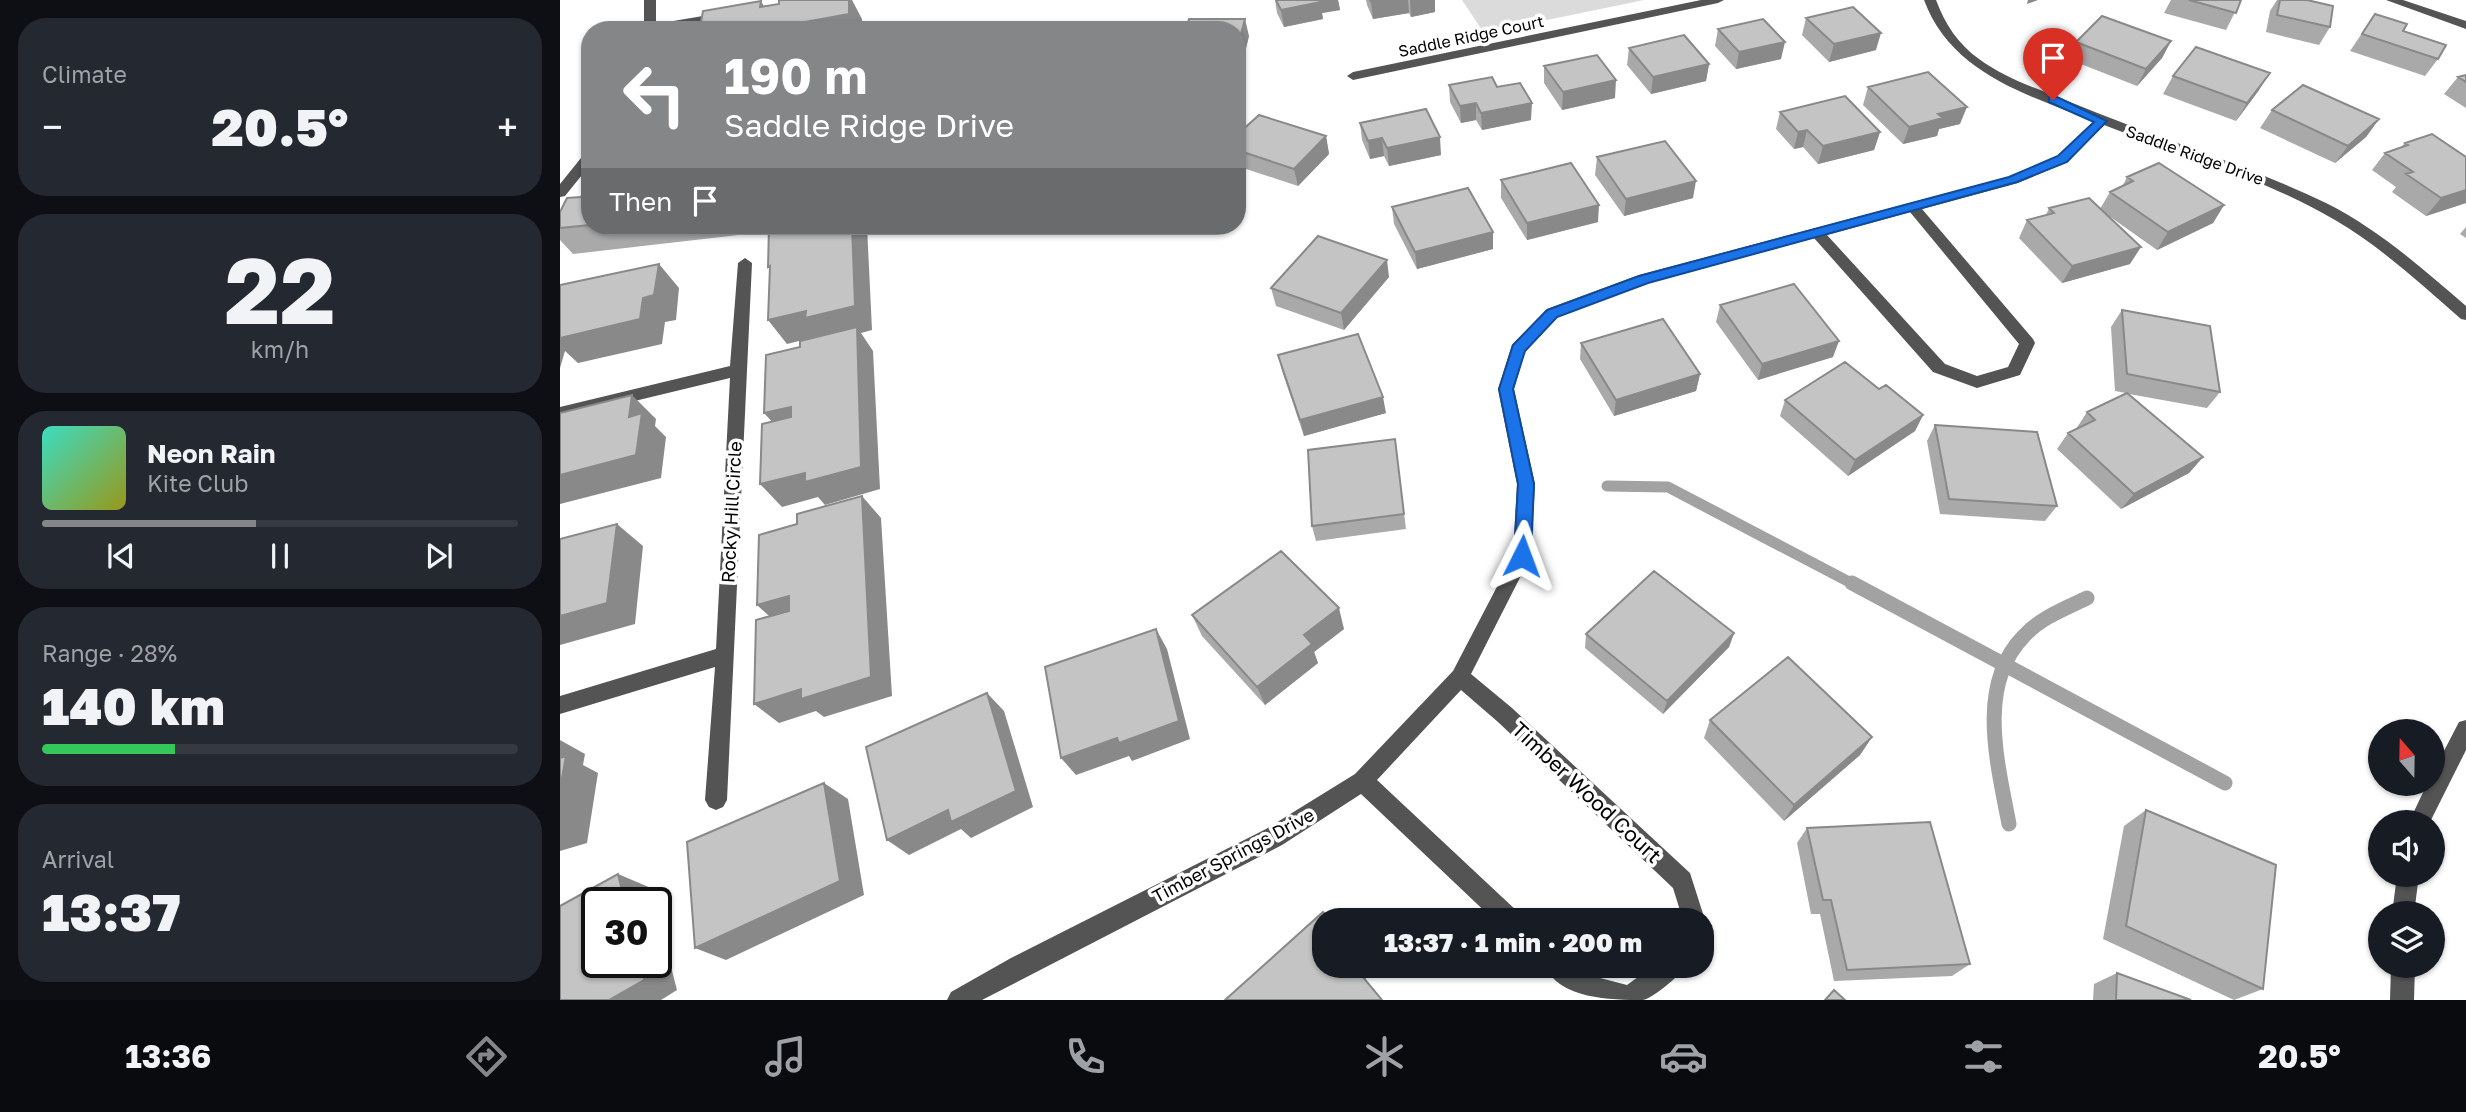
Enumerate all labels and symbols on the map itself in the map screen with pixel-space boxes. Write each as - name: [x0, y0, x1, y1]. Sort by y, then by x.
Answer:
- street label: Saddle Ridge Court: [1396, 11, 1546, 61]
- pin: [2023, 28, 2083, 100]
- street label: Saddle Ridge Drive: [2123, 121, 2267, 189]
- street label: Rocky Hill Circle: [716, 441, 746, 583]
- position arrow: [1485, 519, 1559, 593]
- street label: Timber Wood Court: [1507, 716, 1667, 868]
- north arrow: [2368, 719, 2445, 796]
- street label: Timber Springs Drive: [1148, 803, 1318, 907]
- speed limit sign: 30: [581, 887, 672, 978]

